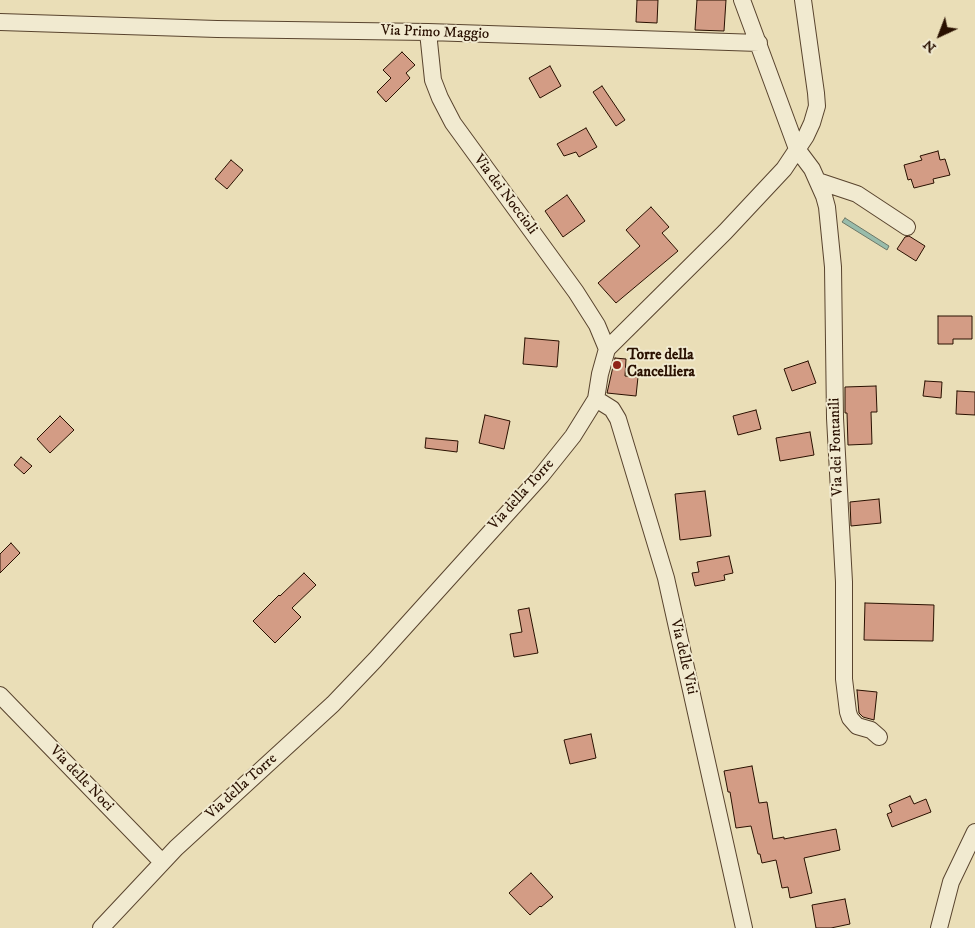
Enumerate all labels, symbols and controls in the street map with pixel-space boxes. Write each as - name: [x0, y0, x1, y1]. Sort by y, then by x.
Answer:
- north arrow: [915, 10, 965, 60]
- street label: Via Primo Maggio: [380, 22, 490, 44]
- text: N: [919, 35, 940, 56]
- street label: Via dei Noccioli: [469, 152, 541, 238]
- place label: Torre della Cancelliera: [627, 347, 695, 382]
- marker: Torre della Cancelliera: [611, 359, 623, 371]
- street label: Via dei Fontanili: [826, 397, 848, 497]
- street label: Via della Torre: [485, 456, 559, 534]
- street label: Via delle Viti: [666, 618, 700, 696]
- street label: Via delle Noci: [45, 742, 117, 816]
- street label: Via della Torre: [203, 750, 281, 824]

